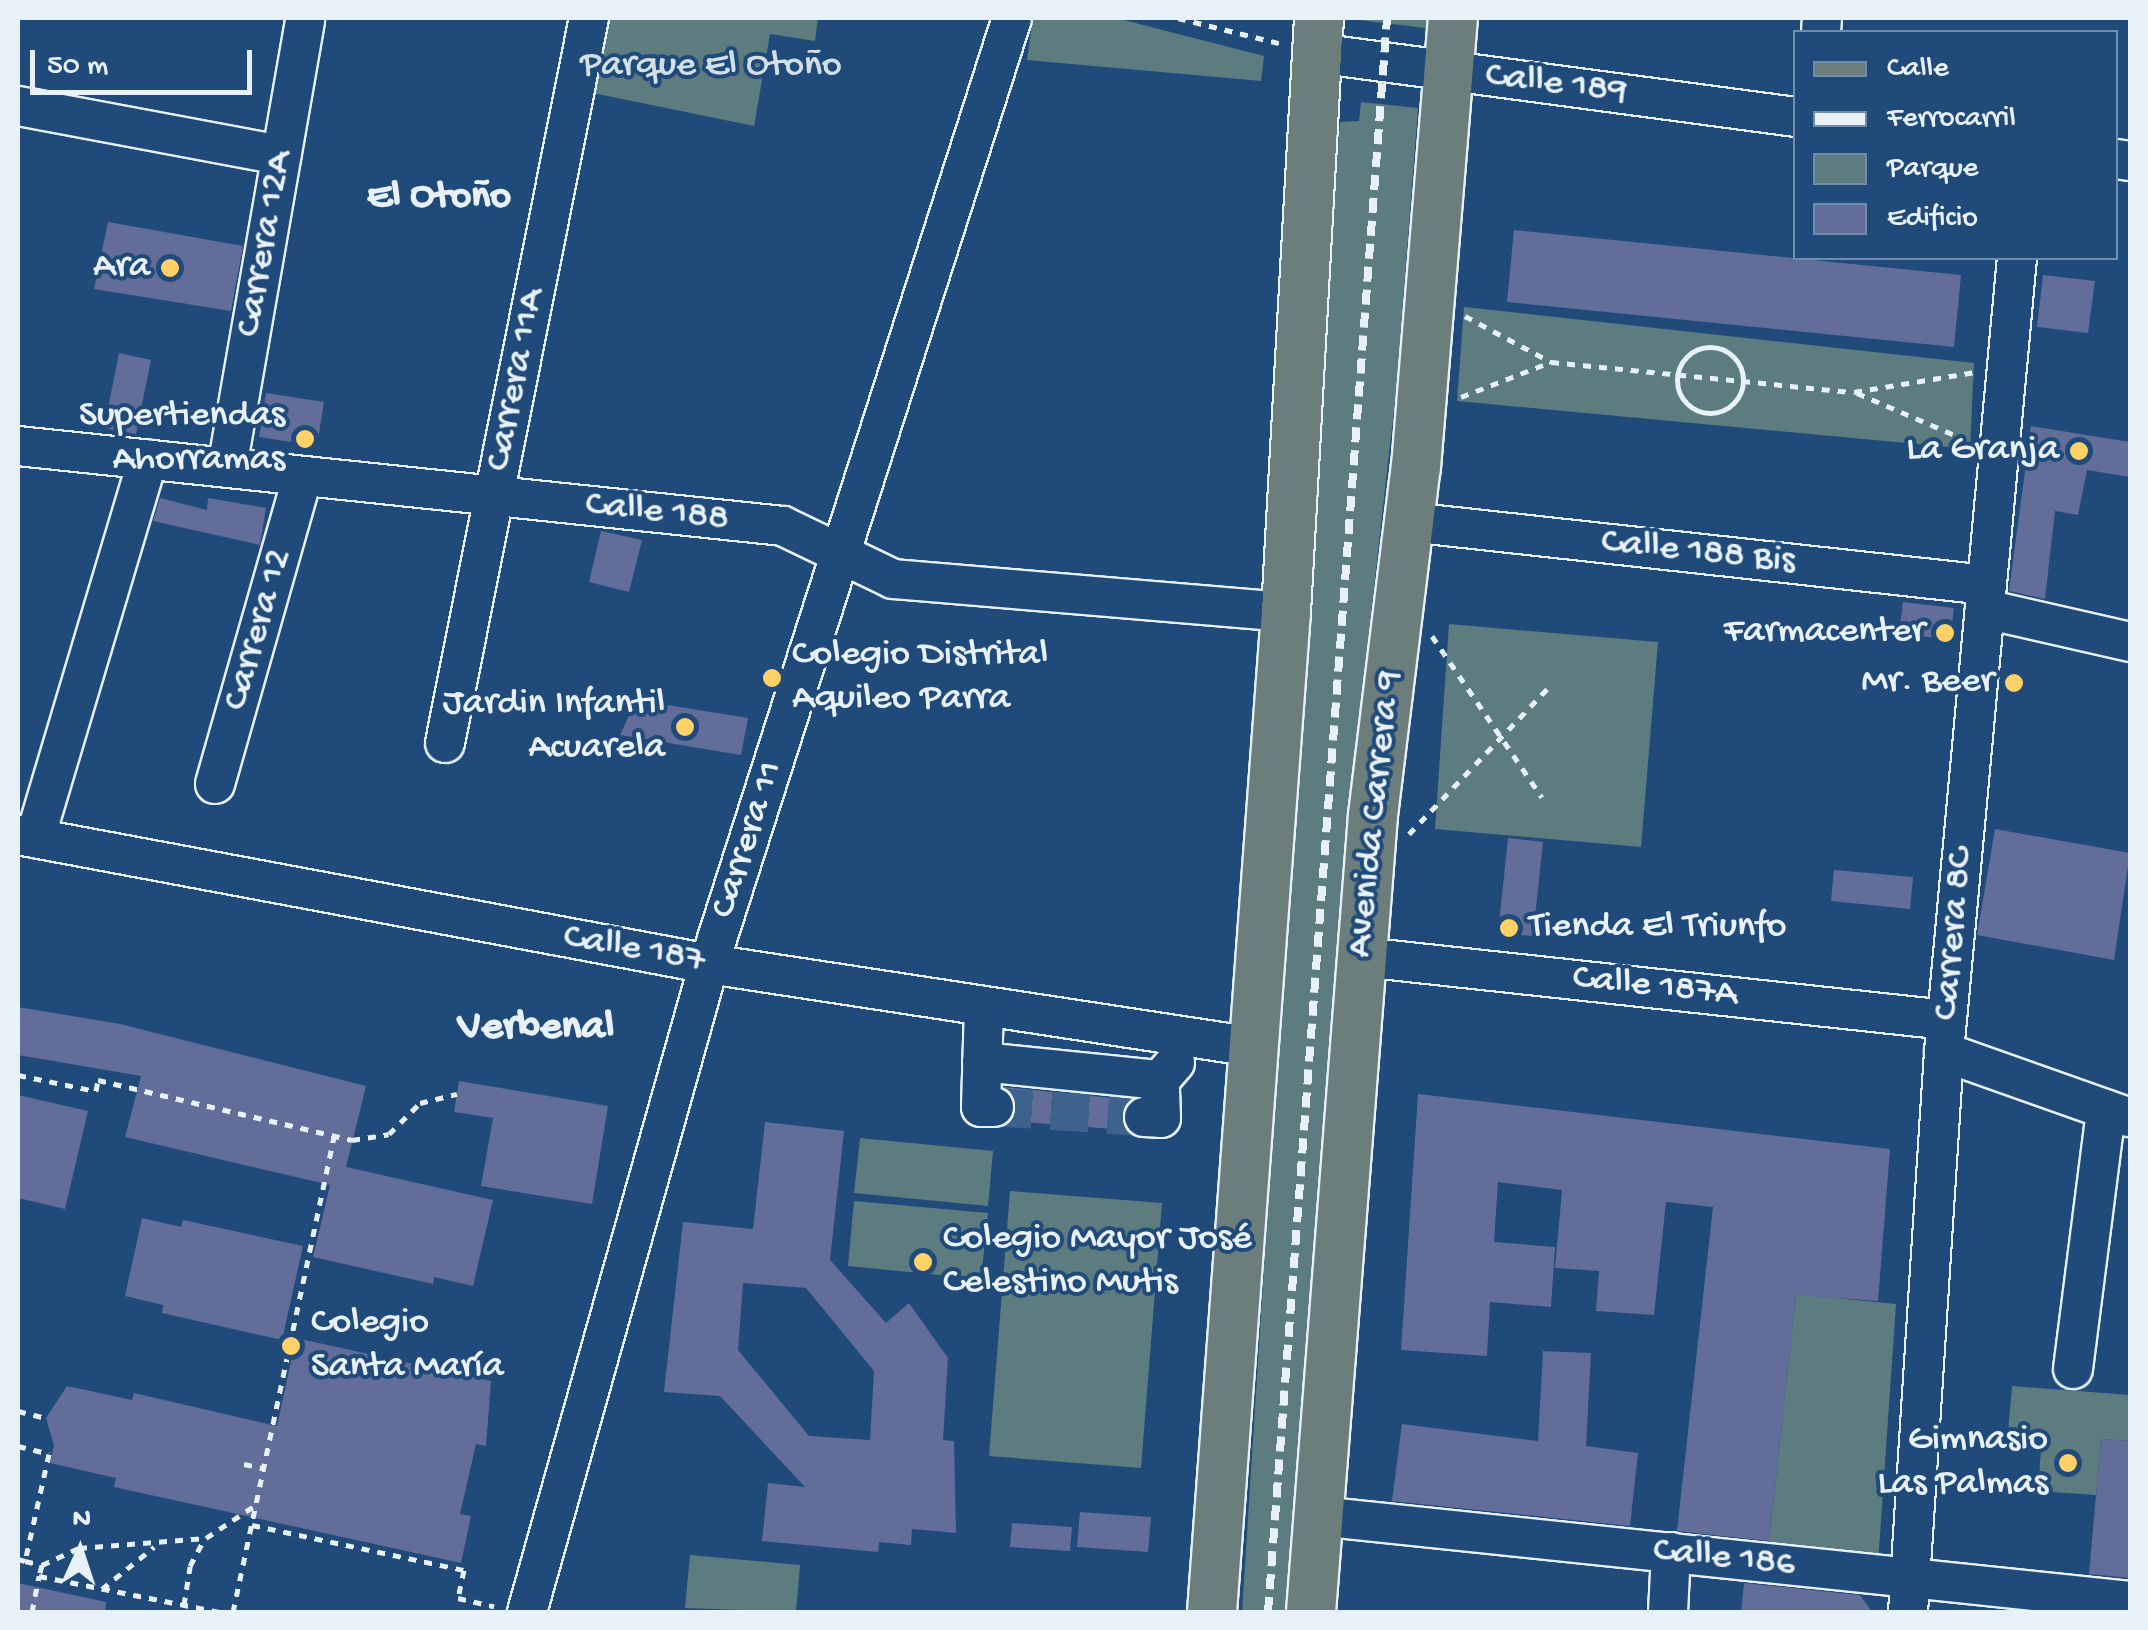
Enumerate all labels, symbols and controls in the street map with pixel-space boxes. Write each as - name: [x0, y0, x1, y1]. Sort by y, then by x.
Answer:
- scale bar: [35, 30, 258, 92]
- legend: [1793, 30, 2118, 260]
- park label: Parque El Otoño: [580, 44, 842, 90]
- text: 50 m: [47, 50, 108, 85]
- text: Calle: [1887, 52, 1949, 87]
- street label: Calle 189: [1483, 54, 1629, 116]
- text: Ferrocarril: [1887, 102, 2016, 137]
- street label: Carrera 12A: [227, 147, 305, 341]
- text: Parque: [1887, 152, 1978, 187]
- district label: El Otoño: [367, 174, 511, 222]
- text: Edificio: [1887, 202, 1978, 237]
- place label: Ara: [93, 245, 150, 291]
- marker: Ara: [159, 257, 181, 279]
- street label: Carrera 11A: [477, 285, 557, 475]
- place label: Supertiendas Ahorramas: [79, 394, 285, 484]
- marker: Supertiendas Ahorramas: [294, 428, 316, 450]
- place label: La Granja: [1906, 428, 2059, 474]
- marker: La Granja: [2068, 440, 2090, 462]
- street label: Calle 188: [583, 483, 731, 543]
- street label: Calle 188 Bis: [1599, 520, 1797, 586]
- street label: Carrera 12: [214, 544, 304, 716]
- place label: Farmacenter: [1724, 610, 1925, 656]
- marker: Farmacenter: [1934, 622, 1956, 644]
- place label: Colegio Distrital Aquileo Parra: [792, 633, 1048, 722]
- place label: Mr. Beer: [1861, 660, 1994, 706]
- marker: Colegio Distrital Aquileo Parra: [761, 667, 783, 689]
- street label: Avenida Carrera 9: [1338, 668, 1414, 960]
- marker: Mr. Beer: [2003, 672, 2025, 694]
- place label: Jardin Infantil Acuarela: [443, 682, 665, 772]
- marker: Jardin Infantil Acuarela: [674, 716, 696, 738]
- street label: Carrera 11: [702, 756, 796, 924]
- street label: Carrera 8C: [1925, 846, 1985, 1022]
- place label: Tienda El Triunfo: [1529, 905, 1786, 951]
- street label: Calle 187: [560, 915, 708, 985]
- marker: Tienda El Triunfo: [1498, 917, 1520, 939]
- street label: Calle 187A: [1570, 957, 1740, 1019]
- district label: Verbenal: [458, 1004, 614, 1054]
- place label: Colegio Mayor José Celestino Mutis: [943, 1217, 1252, 1306]
- marker: Colegio Mayor José Celestino Mutis: [912, 1251, 934, 1273]
- place label: Colegio Santa María: [311, 1301, 504, 1390]
- marker: Colegio Santa María: [280, 1335, 302, 1357]
- place label: Gimnasio Las Palmas: [1878, 1418, 2048, 1508]
- marker: Gimnasio Las Palmas: [2057, 1452, 2079, 1474]
- north arrow: [30, 1500, 130, 1600]
- text: N: [72, 1503, 92, 1536]
- street label: Calle 186: [1651, 1529, 1797, 1589]

